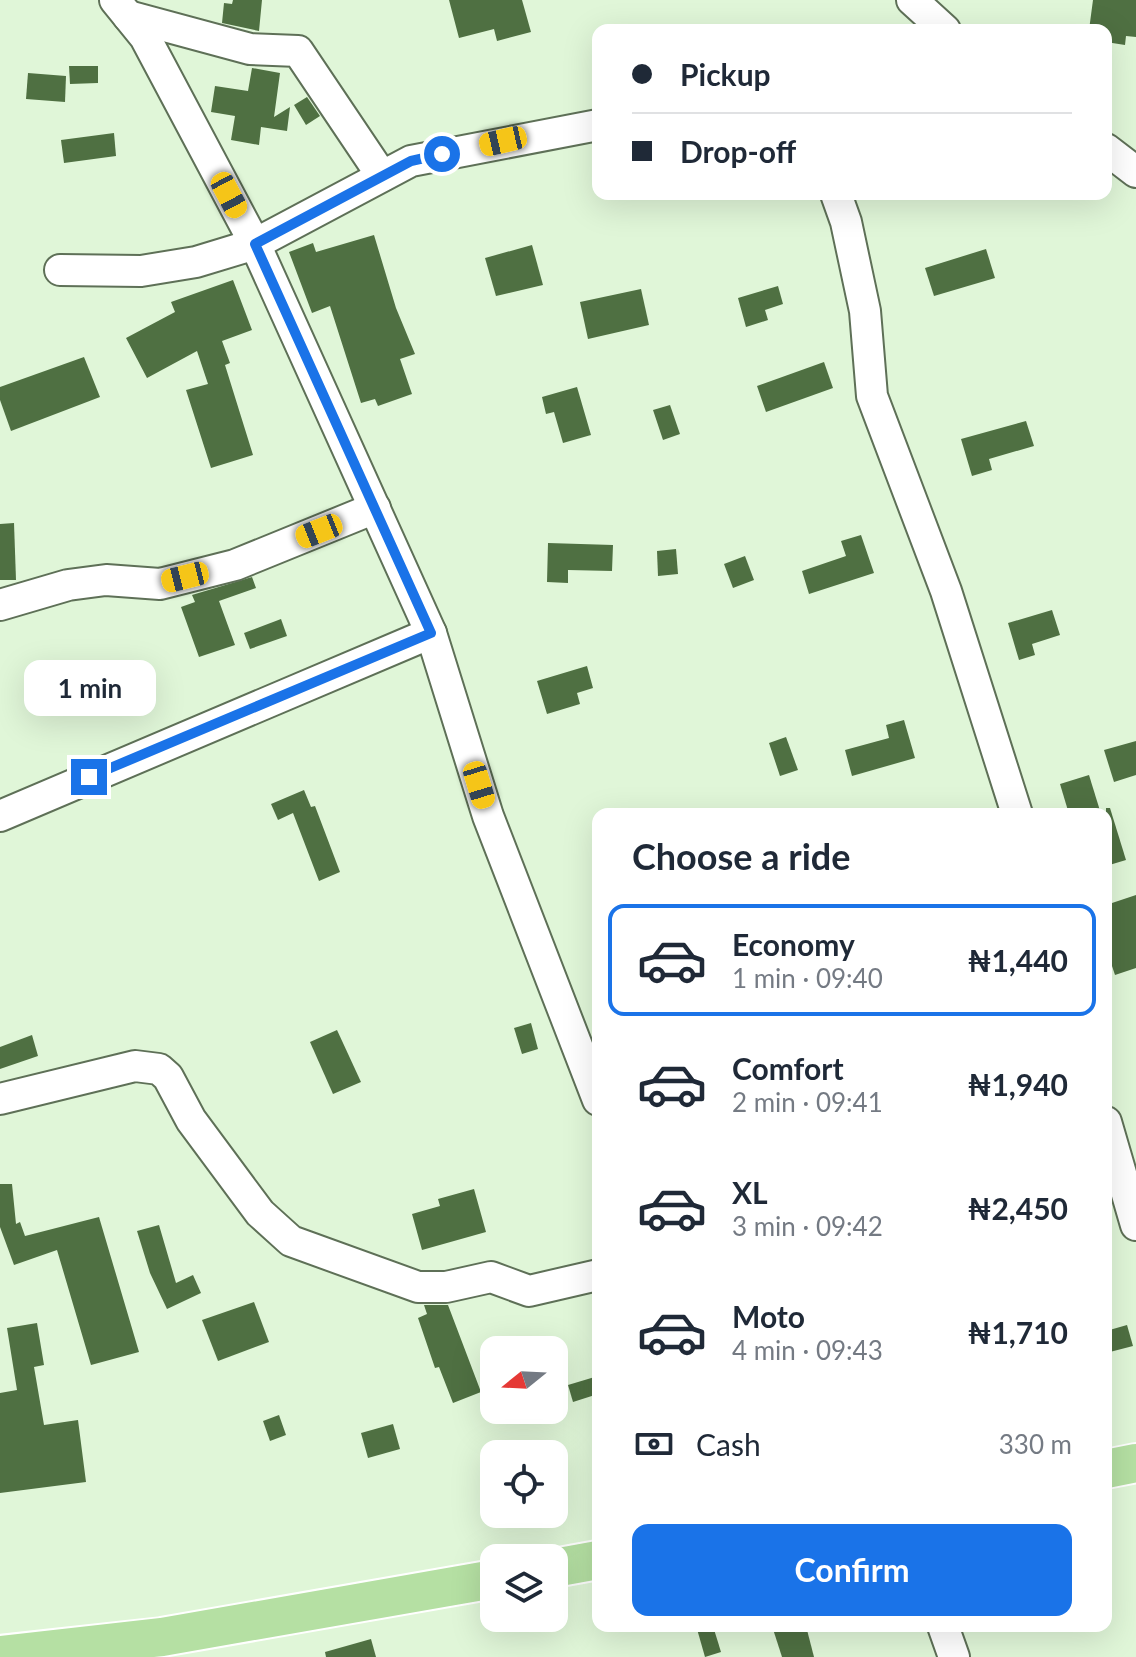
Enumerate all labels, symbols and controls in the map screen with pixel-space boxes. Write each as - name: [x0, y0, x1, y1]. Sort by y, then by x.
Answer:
- text: Pickup: [680, 56, 771, 92]
- car: [477, 124, 529, 158]
- text: Drop-off: [680, 133, 796, 169]
- route start: [424, 136, 460, 172]
- car: [207, 168, 251, 222]
- car: [292, 511, 346, 551]
- car: [159, 560, 211, 594]
- callout: 1 min: [23, 661, 155, 717]
- text: 1 min: [58, 672, 122, 704]
- route end: [71, 759, 107, 795]
- car: [461, 759, 497, 811]
- text: Choose a ride: [632, 834, 851, 878]
- icon: car: [636, 924, 708, 996]
- text: Economy: [732, 926, 855, 962]
- text: ₦1,440: [967, 942, 1068, 978]
- text: 1 min · 09:40: [732, 962, 883, 994]
- icon: car: [636, 1048, 708, 1120]
- text: Comfort: [732, 1050, 844, 1086]
- text: ₦1,940: [967, 1066, 1068, 1102]
- text: 2 min · 09:41: [732, 1086, 883, 1118]
- icon: car: [636, 1172, 708, 1244]
- text: XL: [732, 1174, 768, 1210]
- text: ₦2,450: [967, 1190, 1068, 1226]
- text: 3 min · 09:42: [732, 1210, 883, 1242]
- icon: car: [636, 1296, 708, 1368]
- text: Moto: [732, 1298, 805, 1334]
- text: ₦1,710: [967, 1314, 1068, 1350]
- text: 4 min · 09:43: [732, 1334, 883, 1366]
- north arrow: [480, 1336, 568, 1424]
- map controls: [480, 1336, 568, 1632]
- icon: cash: [632, 1422, 676, 1466]
- text: Cash: [696, 1426, 761, 1462]
- text: 330 m: [999, 1428, 1072, 1460]
- button: locate: [480, 1440, 568, 1528]
- button: Confirm: [632, 1524, 1072, 1616]
- button: layers: [480, 1544, 568, 1632]

